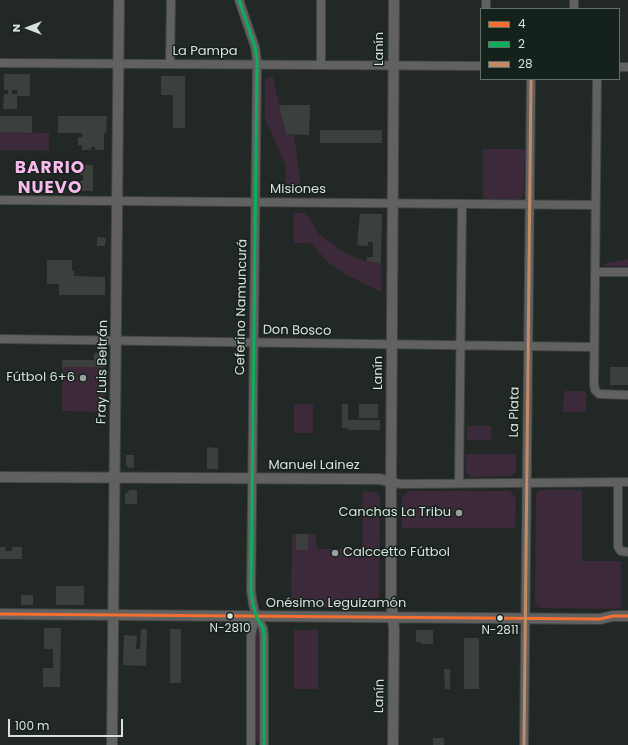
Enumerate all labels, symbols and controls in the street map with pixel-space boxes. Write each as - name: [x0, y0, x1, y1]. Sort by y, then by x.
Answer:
- north arrow: [8, 8, 48, 48]
- legend: [480, 8, 620, 80]
- text: 4: [518, 15, 526, 32]
- text: N: [8, 24, 24, 32]
- street label: Lanín: [372, 32, 388, 66]
- text: 2: [518, 35, 525, 52]
- street label: La Pampa: [172, 44, 238, 60]
- text: 28: [518, 55, 532, 72]
- district label: BARRIO NUEVO: [15, 159, 85, 199]
- street label: Misiones: [270, 182, 326, 198]
- street label: Ceferino Namuncurá: [233, 239, 251, 375]
- street label: Fray Luis Beltrán: [94, 320, 112, 424]
- street label: Don Bosco: [263, 323, 331, 339]
- street label: Lanín: [371, 356, 387, 390]
- place label: Fútbol 6+6: [6, 370, 75, 386]
- marker: Fútbol 6+6: [78, 373, 88, 383]
- street label: La Plata: [507, 386, 523, 438]
- street label: Manuel Lainez: [268, 458, 360, 474]
- place label: Canchas La Tribu: [339, 505, 451, 521]
- marker: Canchas La Tribu: [454, 508, 464, 518]
- place label: Calccetto Fútbol: [343, 545, 450, 561]
- marker: Calccetto Fútbol: [330, 548, 340, 558]
- street label: Onésimo Leguizamón: [266, 596, 406, 612]
- marker: N-2810: [225, 611, 235, 621]
- marker: N-2811: [495, 613, 505, 623]
- place label: N-2810: [210, 622, 250, 636]
- place label: N-2811: [481, 624, 519, 638]
- street label: Lanín: [372, 679, 388, 713]
- scale bar: [10, 711, 125, 737]
- text: 100 m: [15, 717, 49, 734]

